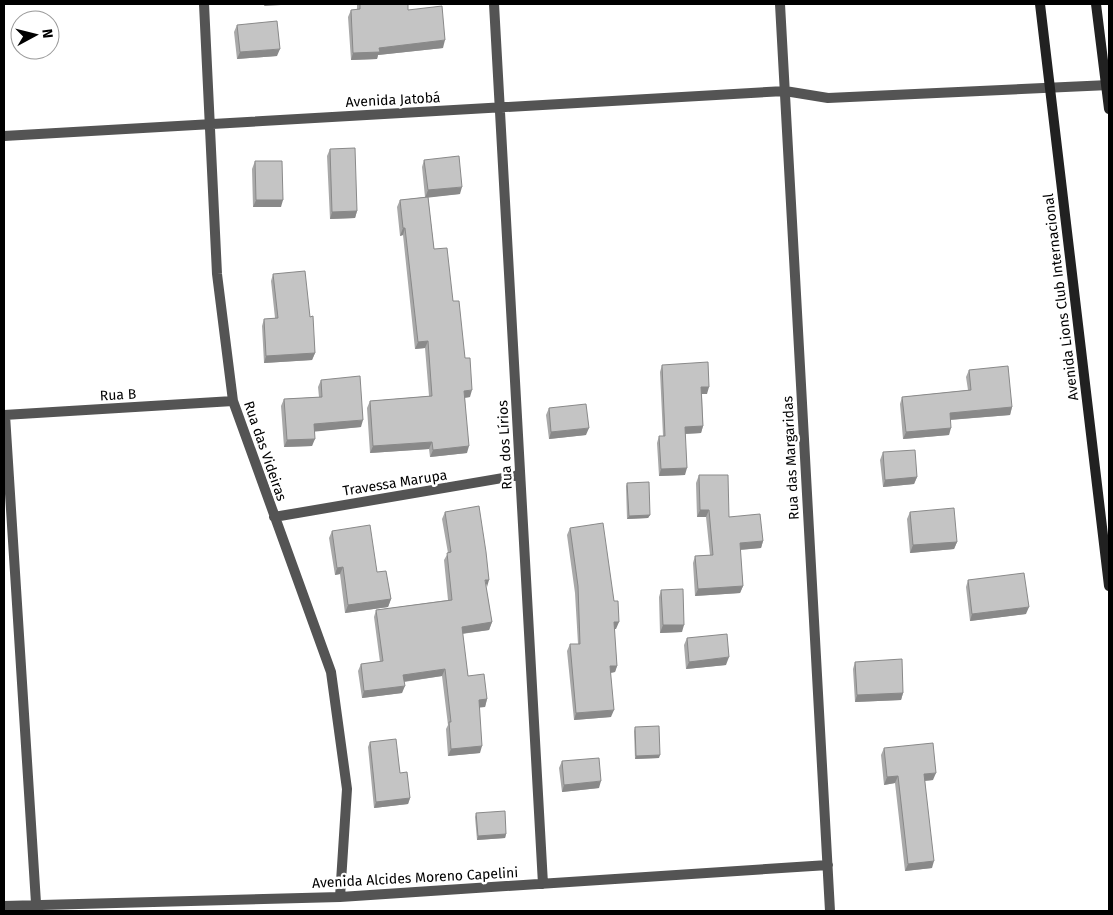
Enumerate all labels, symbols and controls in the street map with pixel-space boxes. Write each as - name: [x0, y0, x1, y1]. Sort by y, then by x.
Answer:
- north arrow: [10, 10, 60, 60]
- text: N: [38, 28, 56, 39]
- street label: Avenida Jatobá: [345, 89, 441, 111]
- street label: Avenida Lions Club Internacional: [1040, 192, 1082, 402]
- street label: Rua B: [99, 386, 137, 404]
- street label: Rua das Margaridas: [779, 395, 803, 520]
- street label: Rua das Videiras: [240, 399, 290, 504]
- street label: Rua dos Lírios: [494, 399, 516, 490]
- street label: Travessa Marupa: [342, 466, 448, 500]
- street label: Avenida Alcides Moreno Capelini: [311, 864, 519, 892]

